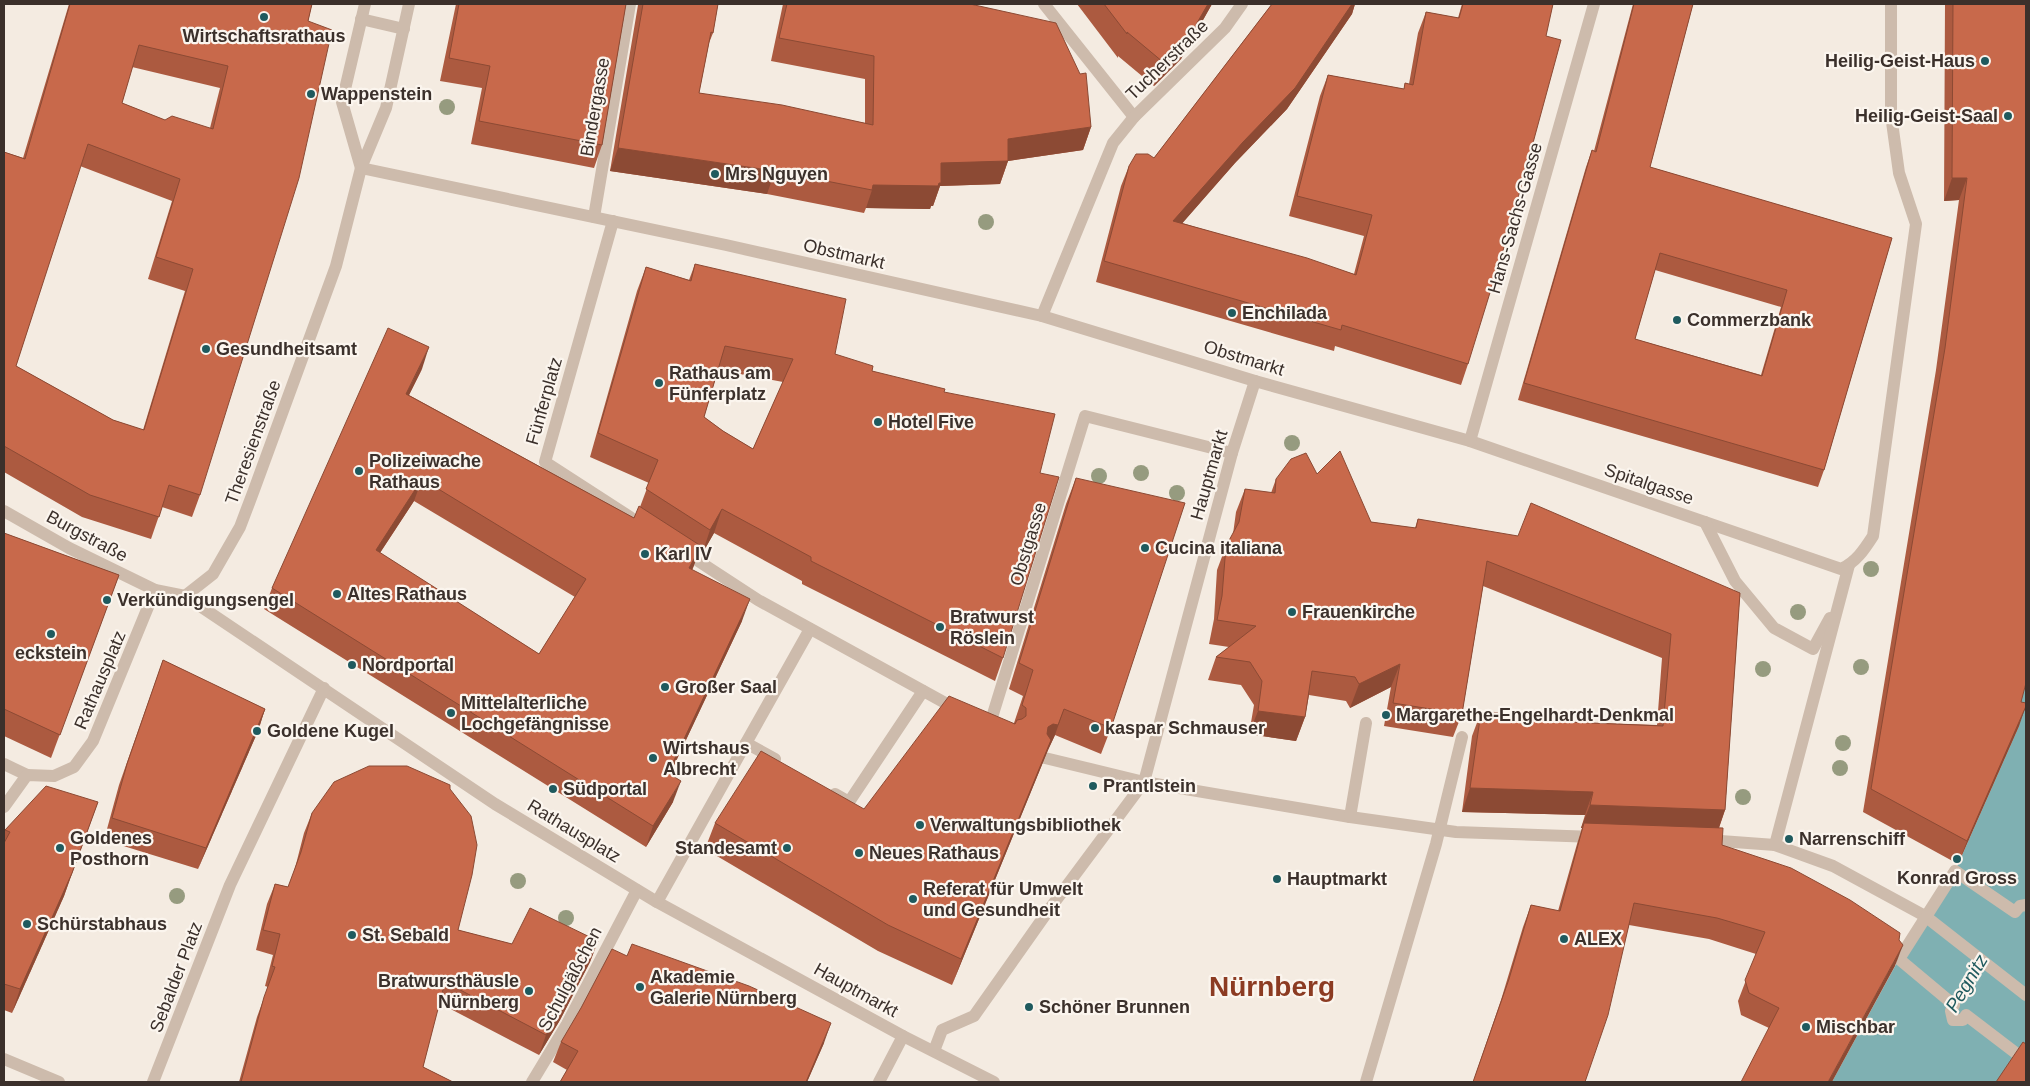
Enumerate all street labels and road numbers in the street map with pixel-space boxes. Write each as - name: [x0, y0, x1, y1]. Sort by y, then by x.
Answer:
- street label: Tucherstraße: [1122, 16, 1212, 104]
- street label: Bindergasse: [576, 56, 614, 158]
- street label: Hans-Sachs-Gasse: [1484, 140, 1546, 296]
- street label: Obstmarkt: [801, 235, 887, 273]
- street label: Obstmarkt: [1201, 336, 1287, 380]
- street label: Fünferplatz: [522, 355, 566, 447]
- street label: Theresienstraße: [221, 377, 285, 507]
- street label: Hauptmarkt: [1187, 428, 1231, 522]
- street label: Spitalgasse: [1602, 459, 1696, 509]
- street label: Obstgasse: [1006, 500, 1050, 588]
- street label: Burgstraße: [43, 506, 131, 566]
- street label: Rathausplatz: [70, 628, 130, 732]
- street label: Rathausplatz: [524, 795, 624, 867]
- street label: Sebalder Platz: [146, 919, 206, 1035]
- street label: Schulgäßchen: [534, 924, 606, 1034]
- street label: Hauptmarkt: [810, 959, 902, 1021]

